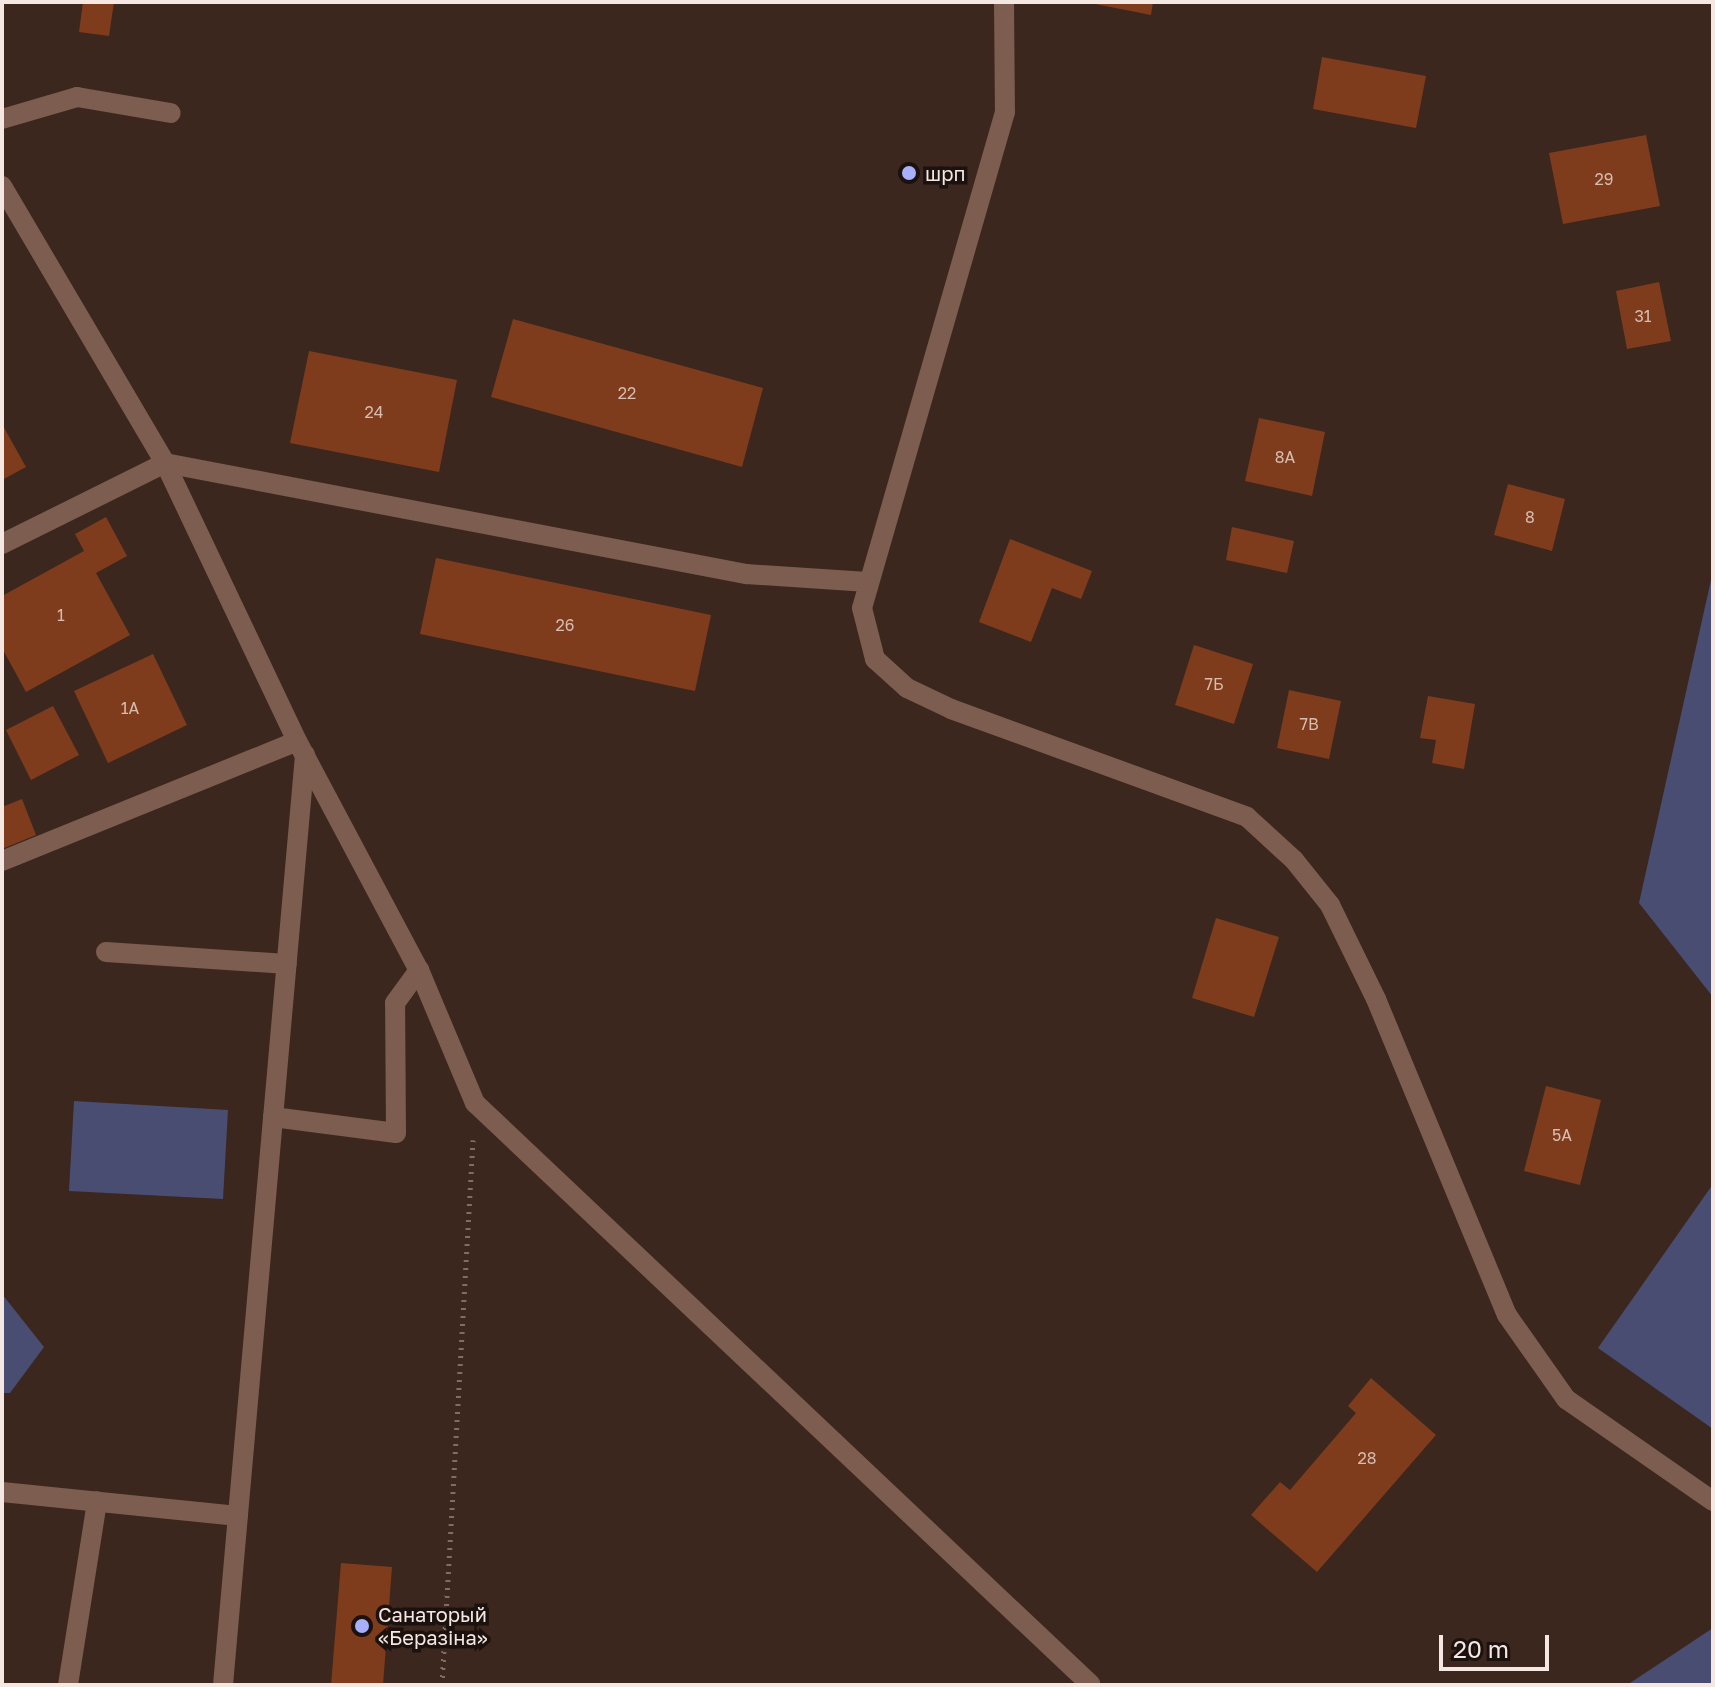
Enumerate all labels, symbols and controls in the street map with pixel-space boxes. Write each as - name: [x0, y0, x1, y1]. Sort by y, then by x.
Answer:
- place label: шрп: [925, 161, 965, 185]
- marker: шрп: [900, 164, 918, 182]
- house number: 29: [1595, 169, 1613, 189]
- house number: 31: [1634, 306, 1652, 326]
- house number: 22: [618, 383, 636, 403]
- house number: 24: [364, 402, 384, 422]
- house number: 8А: [1275, 447, 1295, 467]
- house number: 8: [1525, 507, 1535, 527]
- house number: 1: [57, 605, 65, 625]
- house number: 26: [556, 615, 574, 635]
- house number: 7Б: [1204, 674, 1224, 694]
- house number: 1А: [121, 698, 139, 718]
- house number: 7В: [1299, 714, 1319, 734]
- house number: 5А: [1552, 1125, 1572, 1145]
- house number: 28: [1357, 1448, 1377, 1468]
- place label: Санаторый «Беразіна»: [378, 1602, 488, 1649]
- marker: Санаторый «Беразіна»: [353, 1617, 371, 1635]
- scale bar: [1443, 1619, 1553, 1669]
- text: 20 m: [1453, 1634, 1509, 1663]

